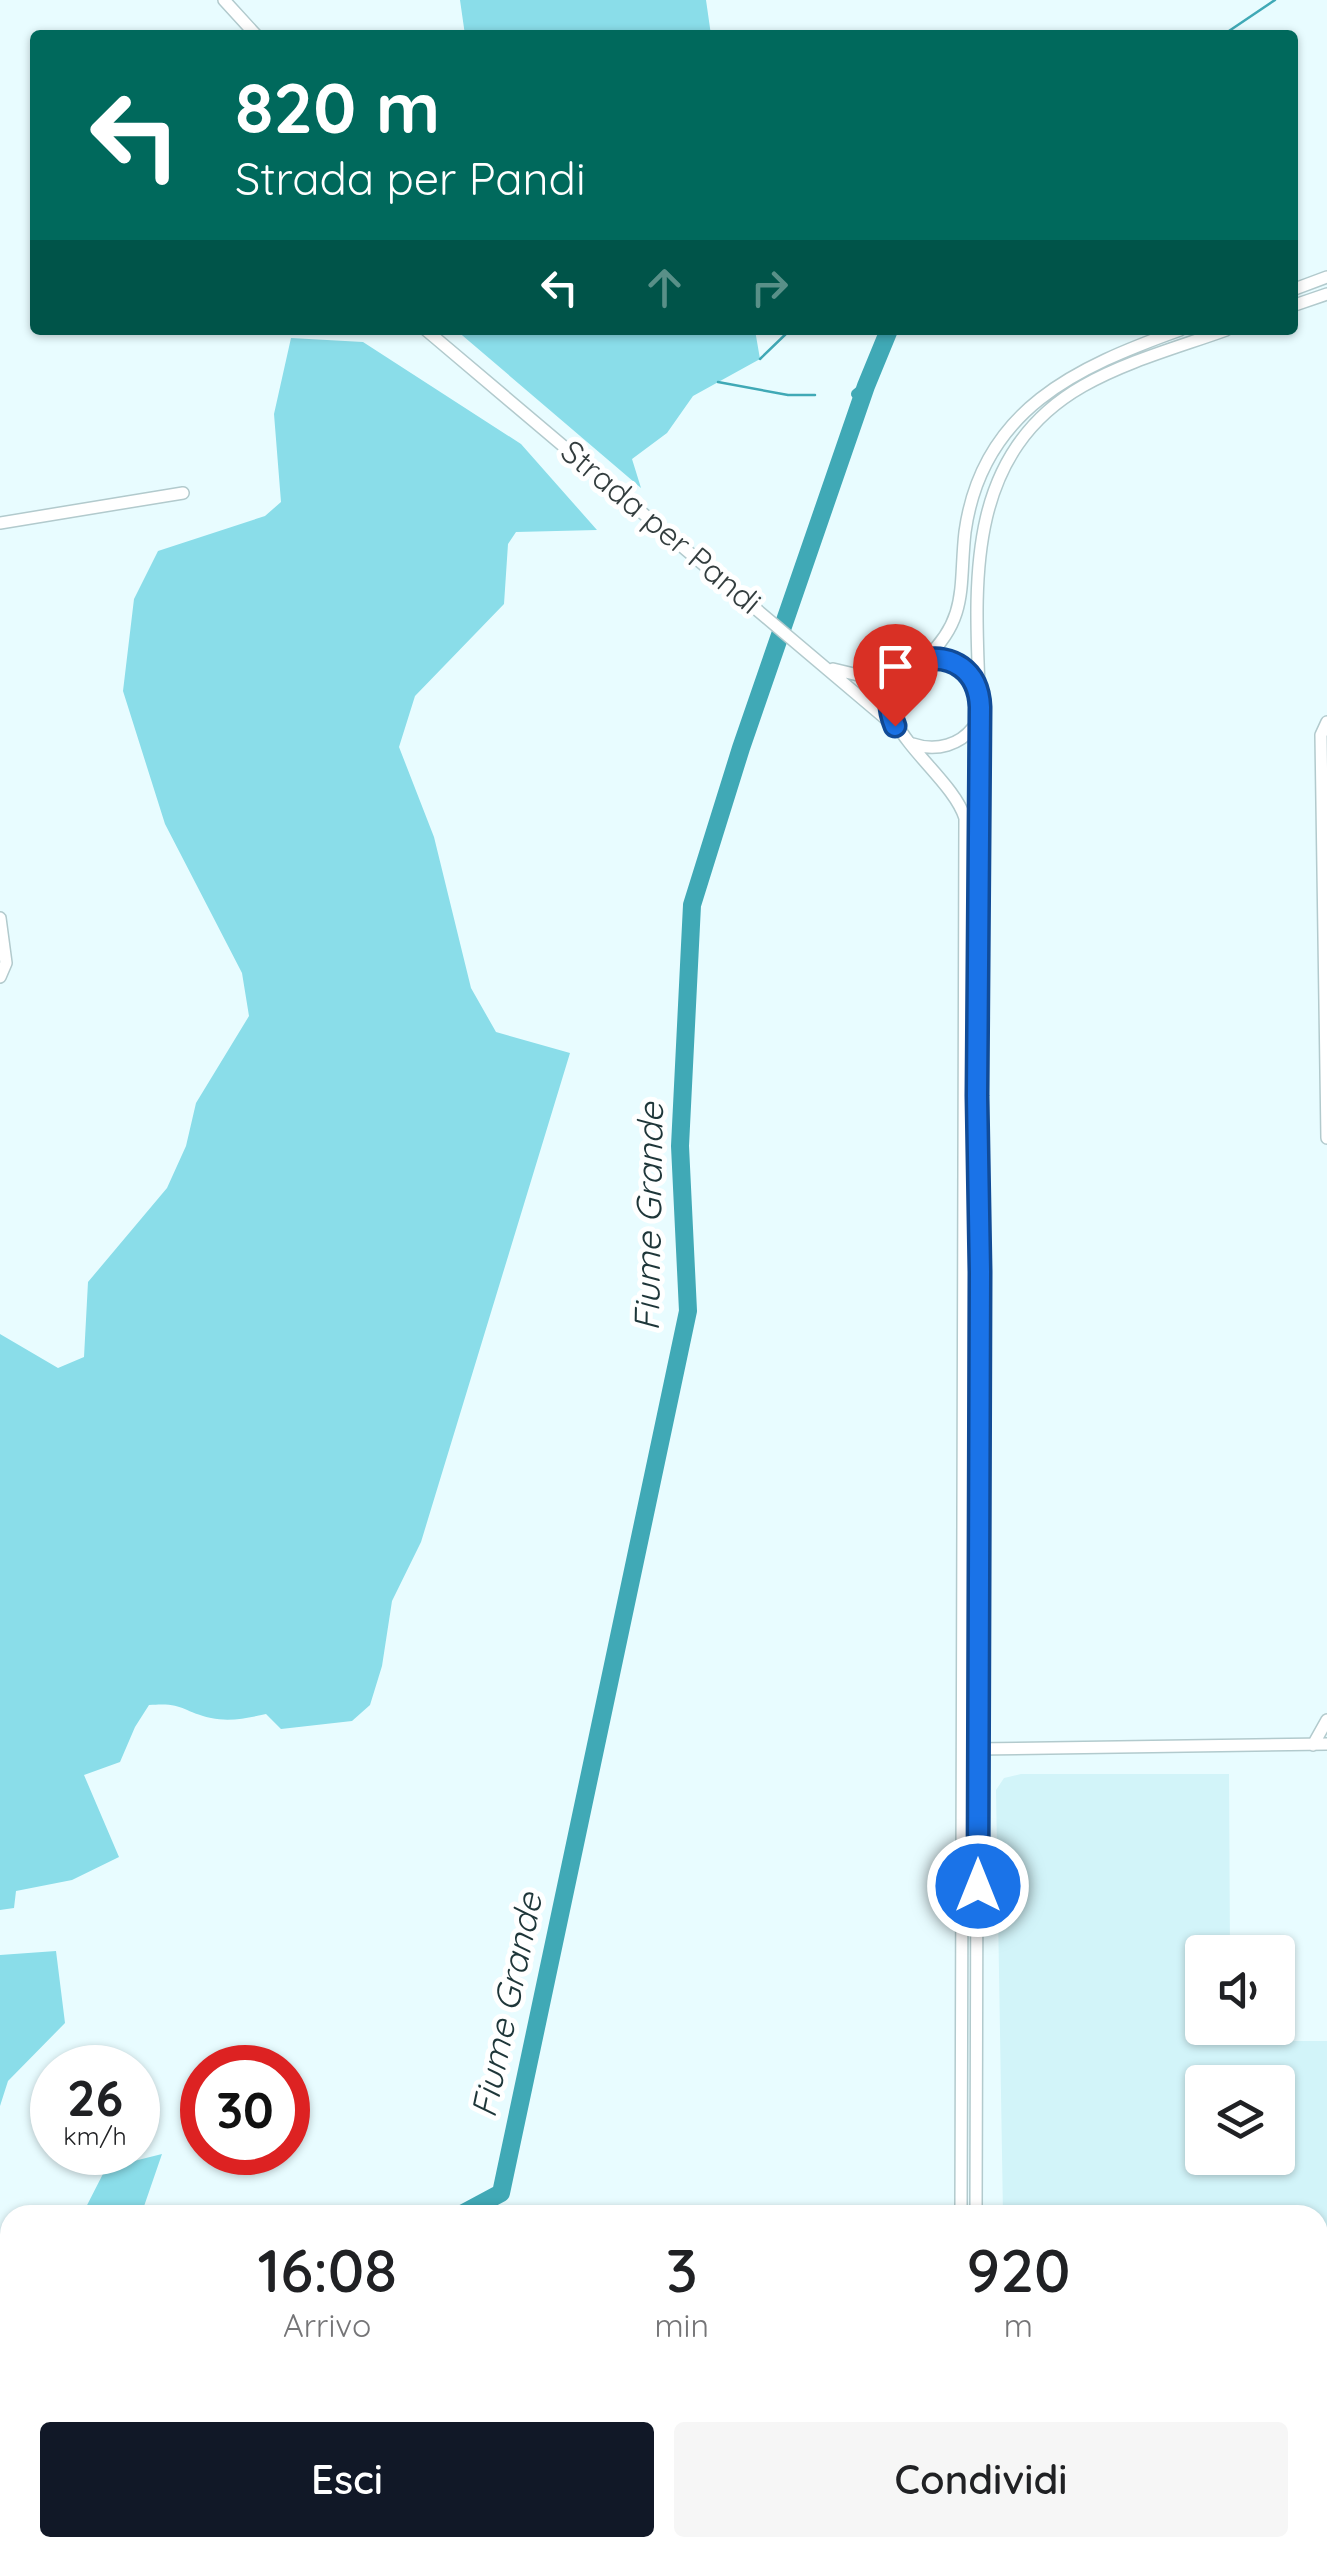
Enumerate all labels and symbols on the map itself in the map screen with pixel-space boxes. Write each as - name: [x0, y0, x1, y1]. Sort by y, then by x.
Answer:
- street label: Strada per Pandi: [553, 431, 770, 622]
- pin: [853, 624, 938, 727]
- water label: Fiume Grande: [624, 1101, 672, 1331]
- position arrow: [926, 1834, 1030, 1938]
- water label: Fiume Grande: [461, 1887, 552, 2121]
- speed limit sign: 30: [180, 2045, 310, 2175]

